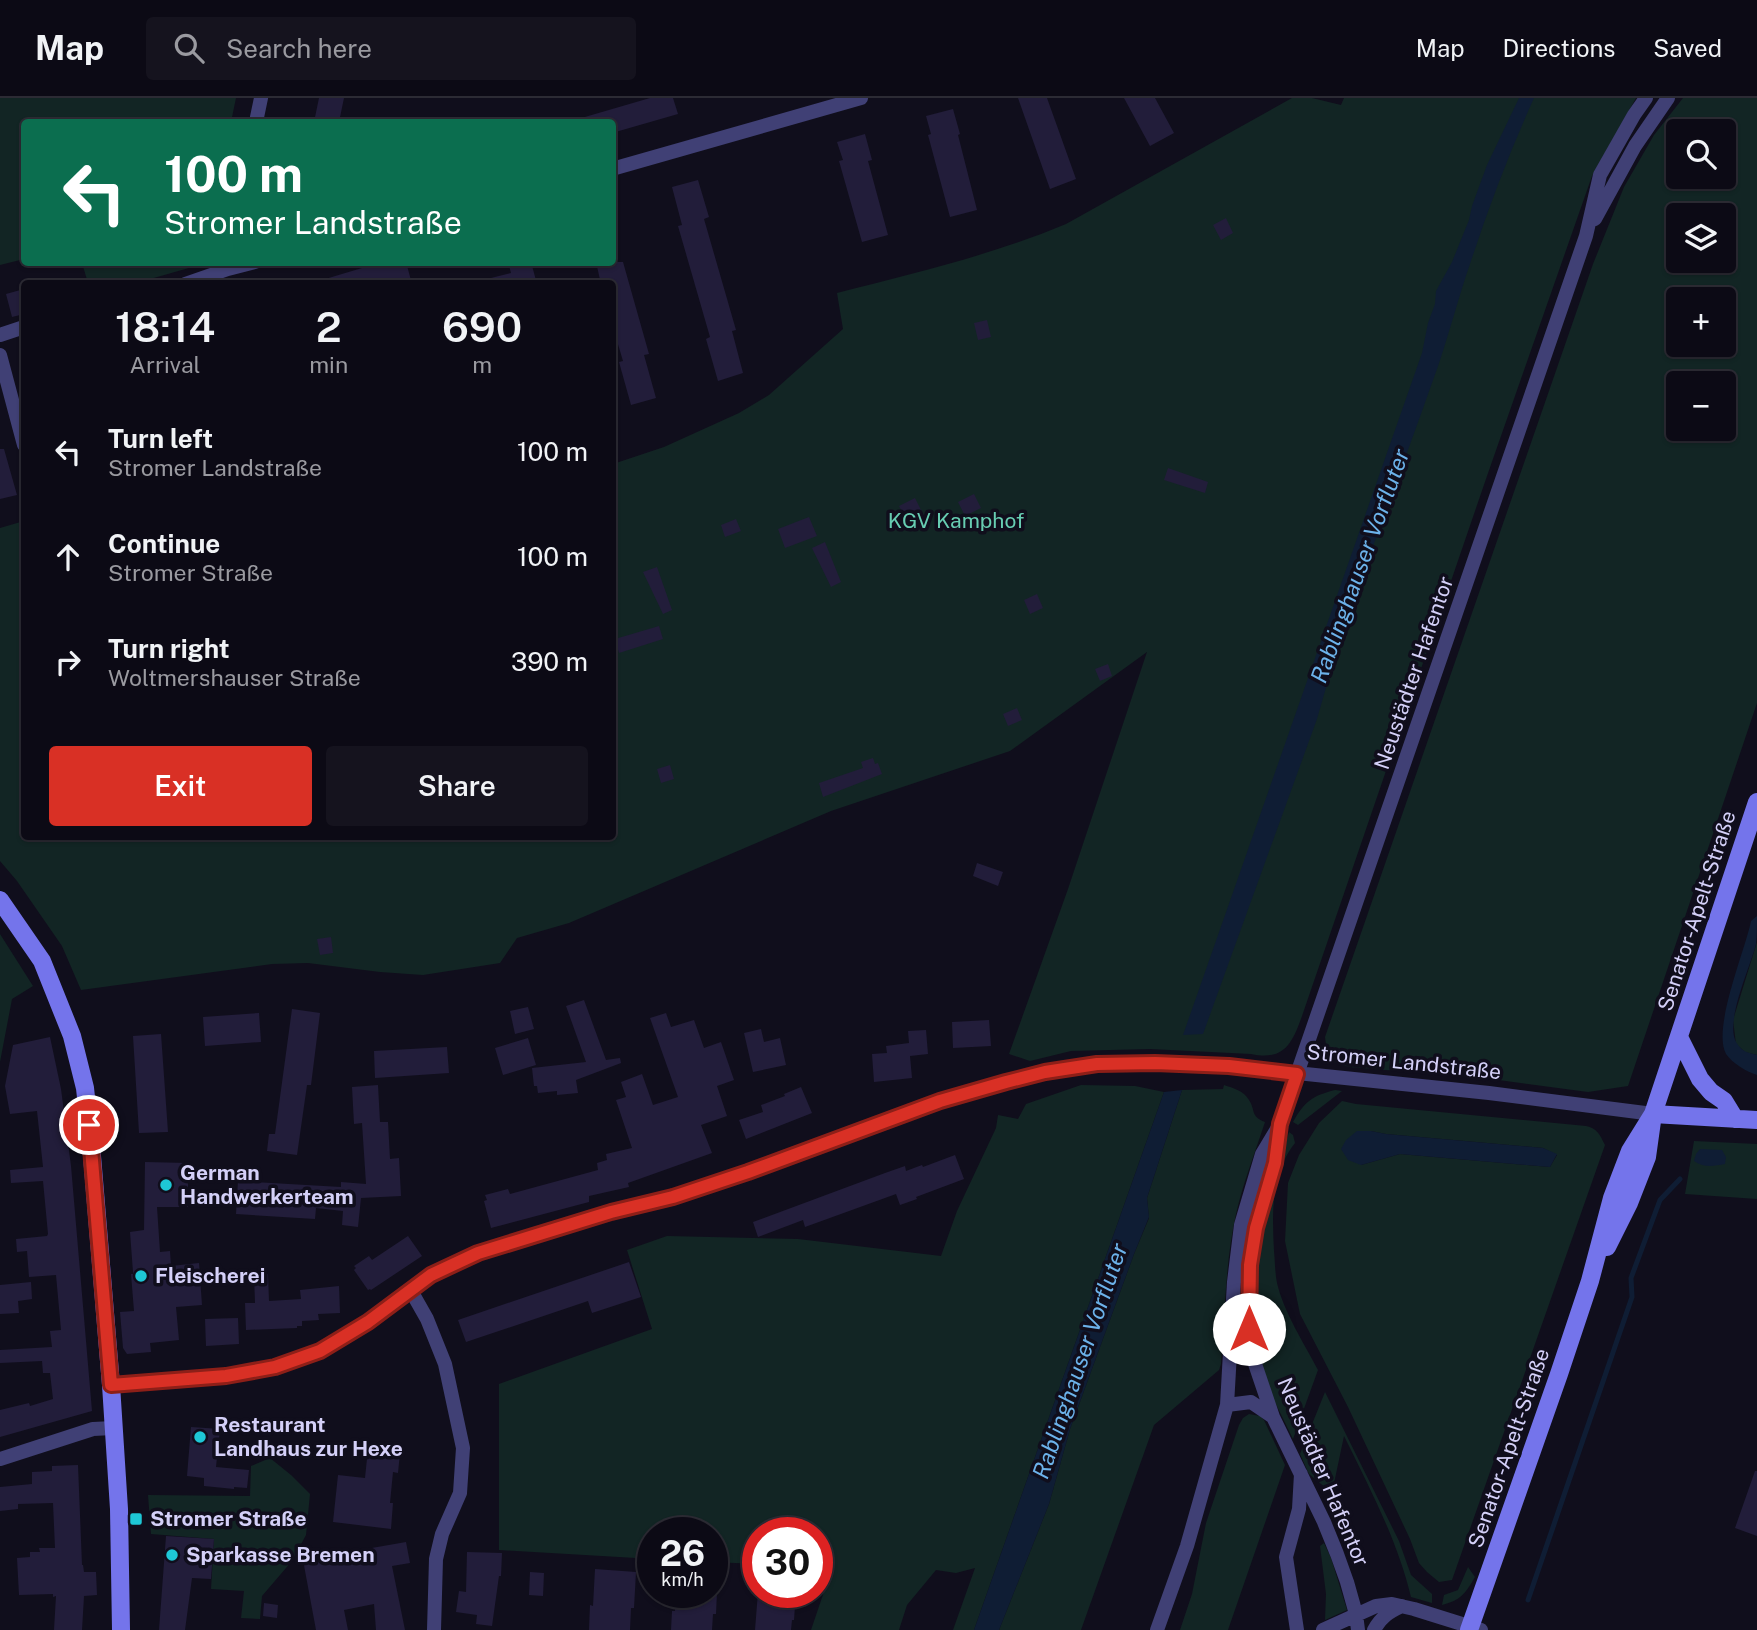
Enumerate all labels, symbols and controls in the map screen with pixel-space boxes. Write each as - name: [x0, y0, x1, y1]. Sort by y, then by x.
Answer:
- search box: [146, 17, 636, 80]
- text: Map: [35, 29, 104, 67]
- icon: search: [170, 29, 208, 67]
- text: Search here: [226, 33, 372, 64]
- text: Map: [1416, 34, 1465, 62]
- text: Directions: [1503, 34, 1615, 62]
- text: Saved: [1653, 34, 1722, 62]
- map controls: [1666, 119, 1736, 441]
- button: search: [1666, 119, 1736, 189]
- text: 100 m: [164, 145, 303, 203]
- icon: left: [49, 147, 140, 238]
- button: layers: [1666, 203, 1736, 273]
- text: Stromer Landstraße: [164, 204, 462, 241]
- button: +: [1666, 287, 1736, 357]
- text: 18:14: [115, 302, 215, 351]
- text: 2: [316, 302, 342, 351]
- text: 690: [442, 302, 522, 351]
- text: Arrival: [130, 351, 201, 378]
- text: min: [309, 351, 348, 378]
- text: m: [472, 351, 492, 378]
- button: −: [1666, 371, 1736, 441]
- text: Turn left: [108, 423, 213, 454]
- icon: left: [49, 433, 87, 471]
- text: 100 m: [517, 436, 588, 467]
- water label: Rablinghauser Vorfluter: [1305, 445, 1415, 686]
- text: Stromer Landstraße: [108, 454, 322, 481]
- park label: KGV Kamphof: [888, 508, 1024, 533]
- text: Continue: [108, 528, 220, 559]
- icon: ahead: [49, 538, 87, 576]
- text: 100 m: [517, 541, 588, 572]
- text: Stromer Straße: [108, 559, 273, 586]
- street label: Neustädter Hafentor: [1369, 573, 1458, 773]
- text: Turn right: [108, 633, 230, 664]
- icon: right: [49, 643, 87, 681]
- text: 390 m: [511, 646, 588, 677]
- text: Woltmershauser Straße: [108, 664, 361, 691]
- button: Exit: [49, 746, 312, 826]
- button: Share: [326, 746, 588, 826]
- street label: Senator-Apelt-Straße: [1652, 808, 1741, 1014]
- street label: Stromer Landstraße: [1306, 1039, 1503, 1084]
- pin: [59, 1095, 119, 1155]
- icon: arrive: [70, 1106, 108, 1144]
- place label: German Handwerkerteam: [180, 1160, 354, 1209]
- marker: German Handwerkerteam: [158, 1177, 174, 1193]
- water label: Rablinghauser Vorfluter: [1027, 1239, 1133, 1482]
- place label: Fleischerei: [155, 1263, 265, 1288]
- marker: Fleischerei: [133, 1268, 149, 1284]
- position arrow: [1212, 1292, 1286, 1366]
- street label: Senator-Apelt-Straße: [1463, 1345, 1554, 1551]
- street label: Neustädter Hafentor: [1272, 1374, 1375, 1570]
- place label: Restaurant Landhaus zur Hexe: [214, 1412, 403, 1461]
- marker: Restaurant Landhaus zur Hexe: [192, 1429, 208, 1445]
- place label: Stromer Straße: [150, 1506, 307, 1531]
- marker: Stromer Straße: [128, 1511, 144, 1527]
- speed limit sign: 30: [742, 1517, 833, 1608]
- text: 26: [660, 1533, 705, 1574]
- place label: Sparkasse Bremen: [186, 1542, 375, 1567]
- marker: Sparkasse Bremen: [164, 1547, 180, 1563]
- text: km/h: [661, 1569, 704, 1590]

